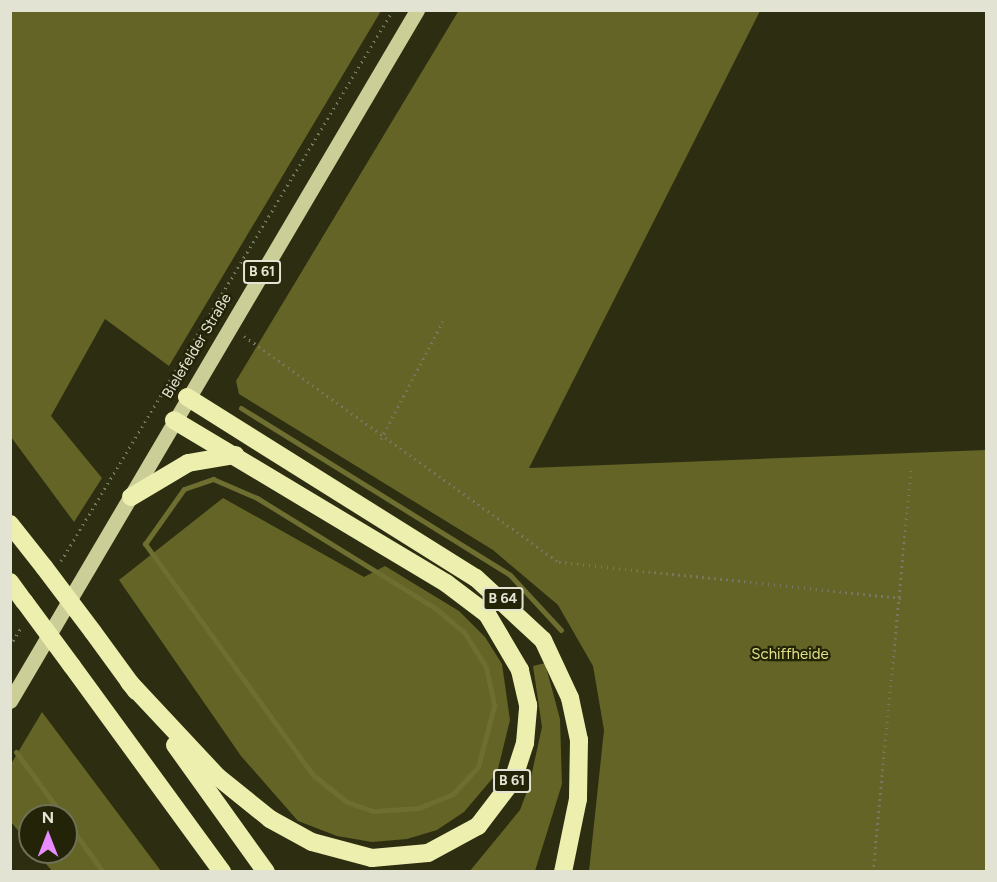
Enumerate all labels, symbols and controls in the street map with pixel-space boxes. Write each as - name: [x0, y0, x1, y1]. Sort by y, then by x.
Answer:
- road number: B 61: [242, 261, 282, 283]
- street label: Bielefelder Straße: [159, 290, 235, 402]
- road number: B 64: [482, 588, 524, 610]
- park label: Schiffheide: [751, 646, 829, 664]
- road number: B 61: [492, 770, 532, 792]
- north arrow: [18, 804, 78, 864]
- text: N: [42, 808, 54, 827]

